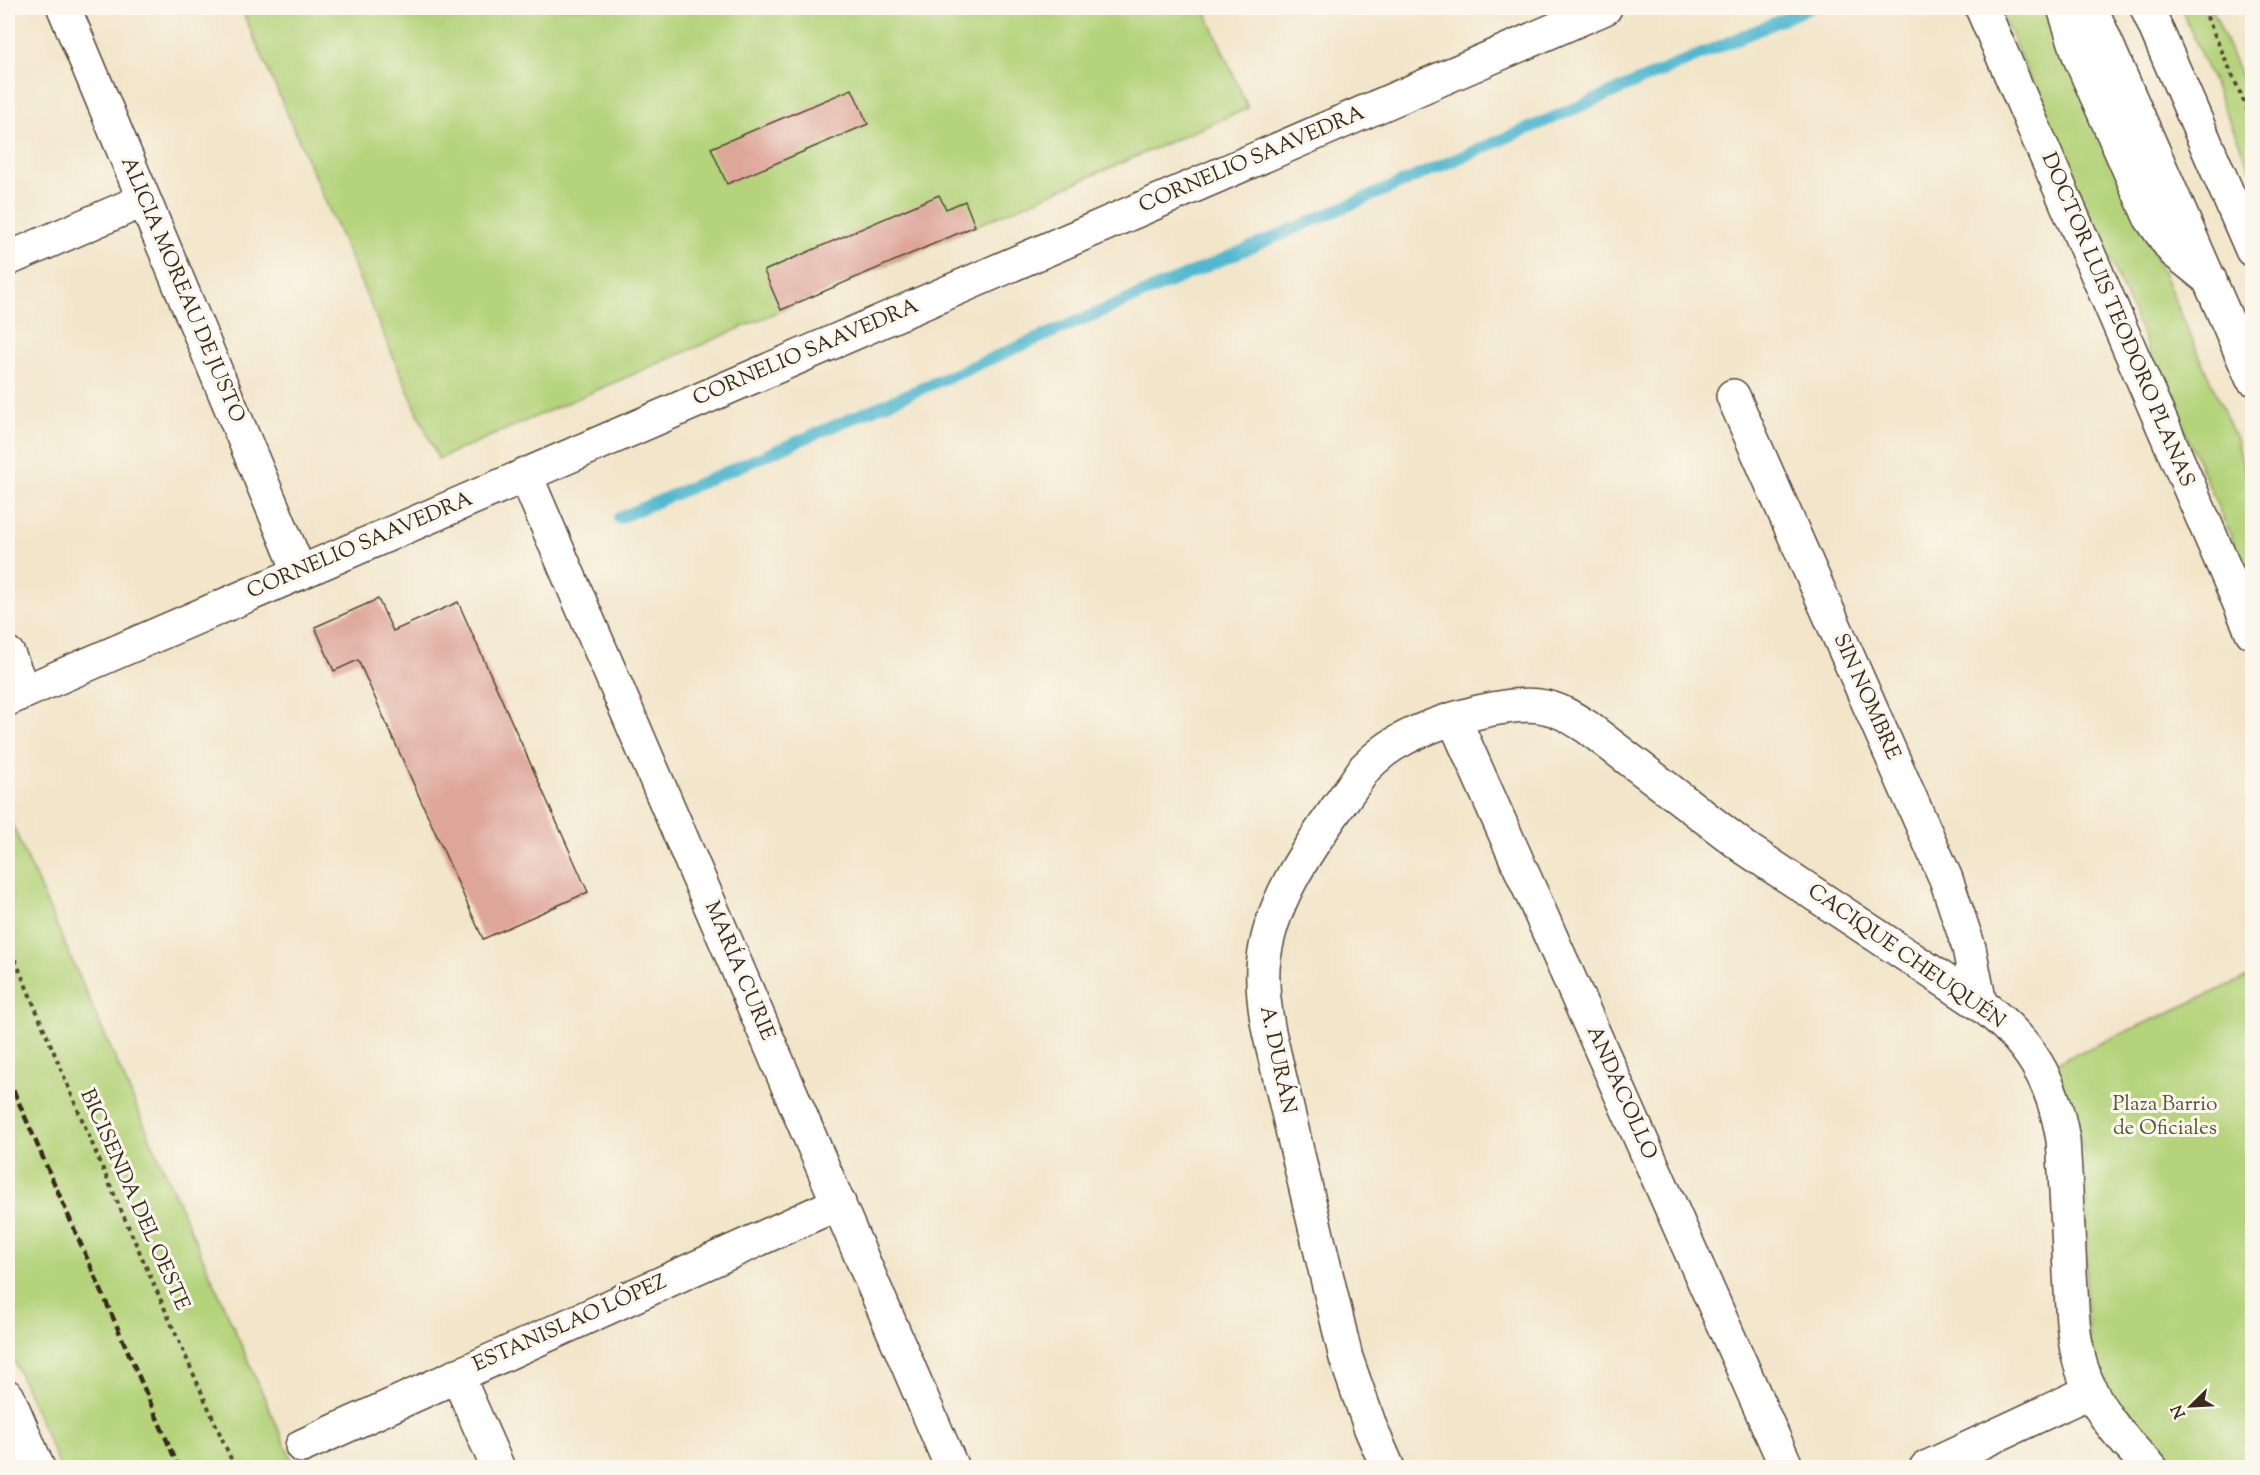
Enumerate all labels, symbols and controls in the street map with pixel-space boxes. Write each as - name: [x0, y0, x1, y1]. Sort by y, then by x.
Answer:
- street label: CORNELIO SAAVEDRA: [1134, 99, 1370, 221]
- street label: DOCTOR LUIS TEODORO PLANAS: [2033, 148, 2201, 492]
- street label: ALICIA MOREAU DE JUSTO: [112, 152, 252, 428]
- street label: CORNELIO SAAVEDRA: [688, 292, 924, 414]
- street label: CORNELIO SAAVEDRA: [242, 485, 478, 607]
- street label: SIN NOMBRE: [1825, 629, 1907, 765]
- street label: CACIQUE CHEUQUÉN: [1801, 877, 2011, 1037]
- street label: MARÍA CURIE: [696, 897, 782, 1046]
- street label: A. DURÁN: [1251, 1003, 1303, 1117]
- street label: ANDACOLLO: [1578, 1021, 1664, 1165]
- street label: BICISENDA DEL OESTE: [71, 1084, 197, 1316]
- park label: Plaza Barrio de Oficiales: [2112, 1090, 2218, 1144]
- street label: ESTANISLAO LÓPEZ: [468, 1268, 672, 1380]
- north arrow: [2161, 1376, 2221, 1436]
- text: N: [2166, 1400, 2193, 1422]

